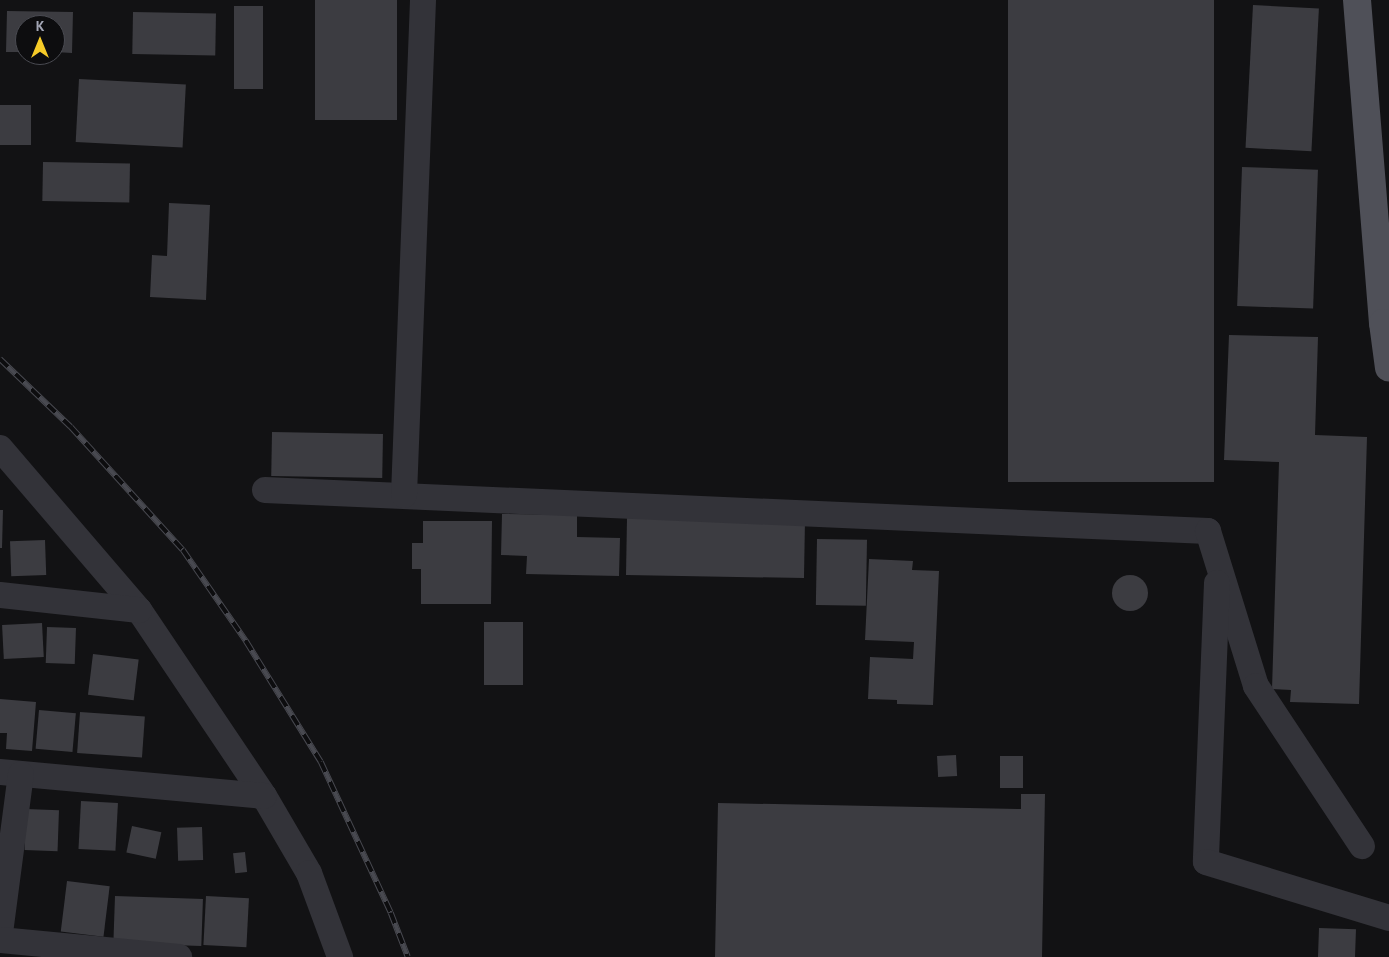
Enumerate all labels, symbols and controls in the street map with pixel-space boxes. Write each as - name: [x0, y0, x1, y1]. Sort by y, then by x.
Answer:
- north arrow: [15, 15, 65, 65]
- text: K: [36, 17, 44, 35]

